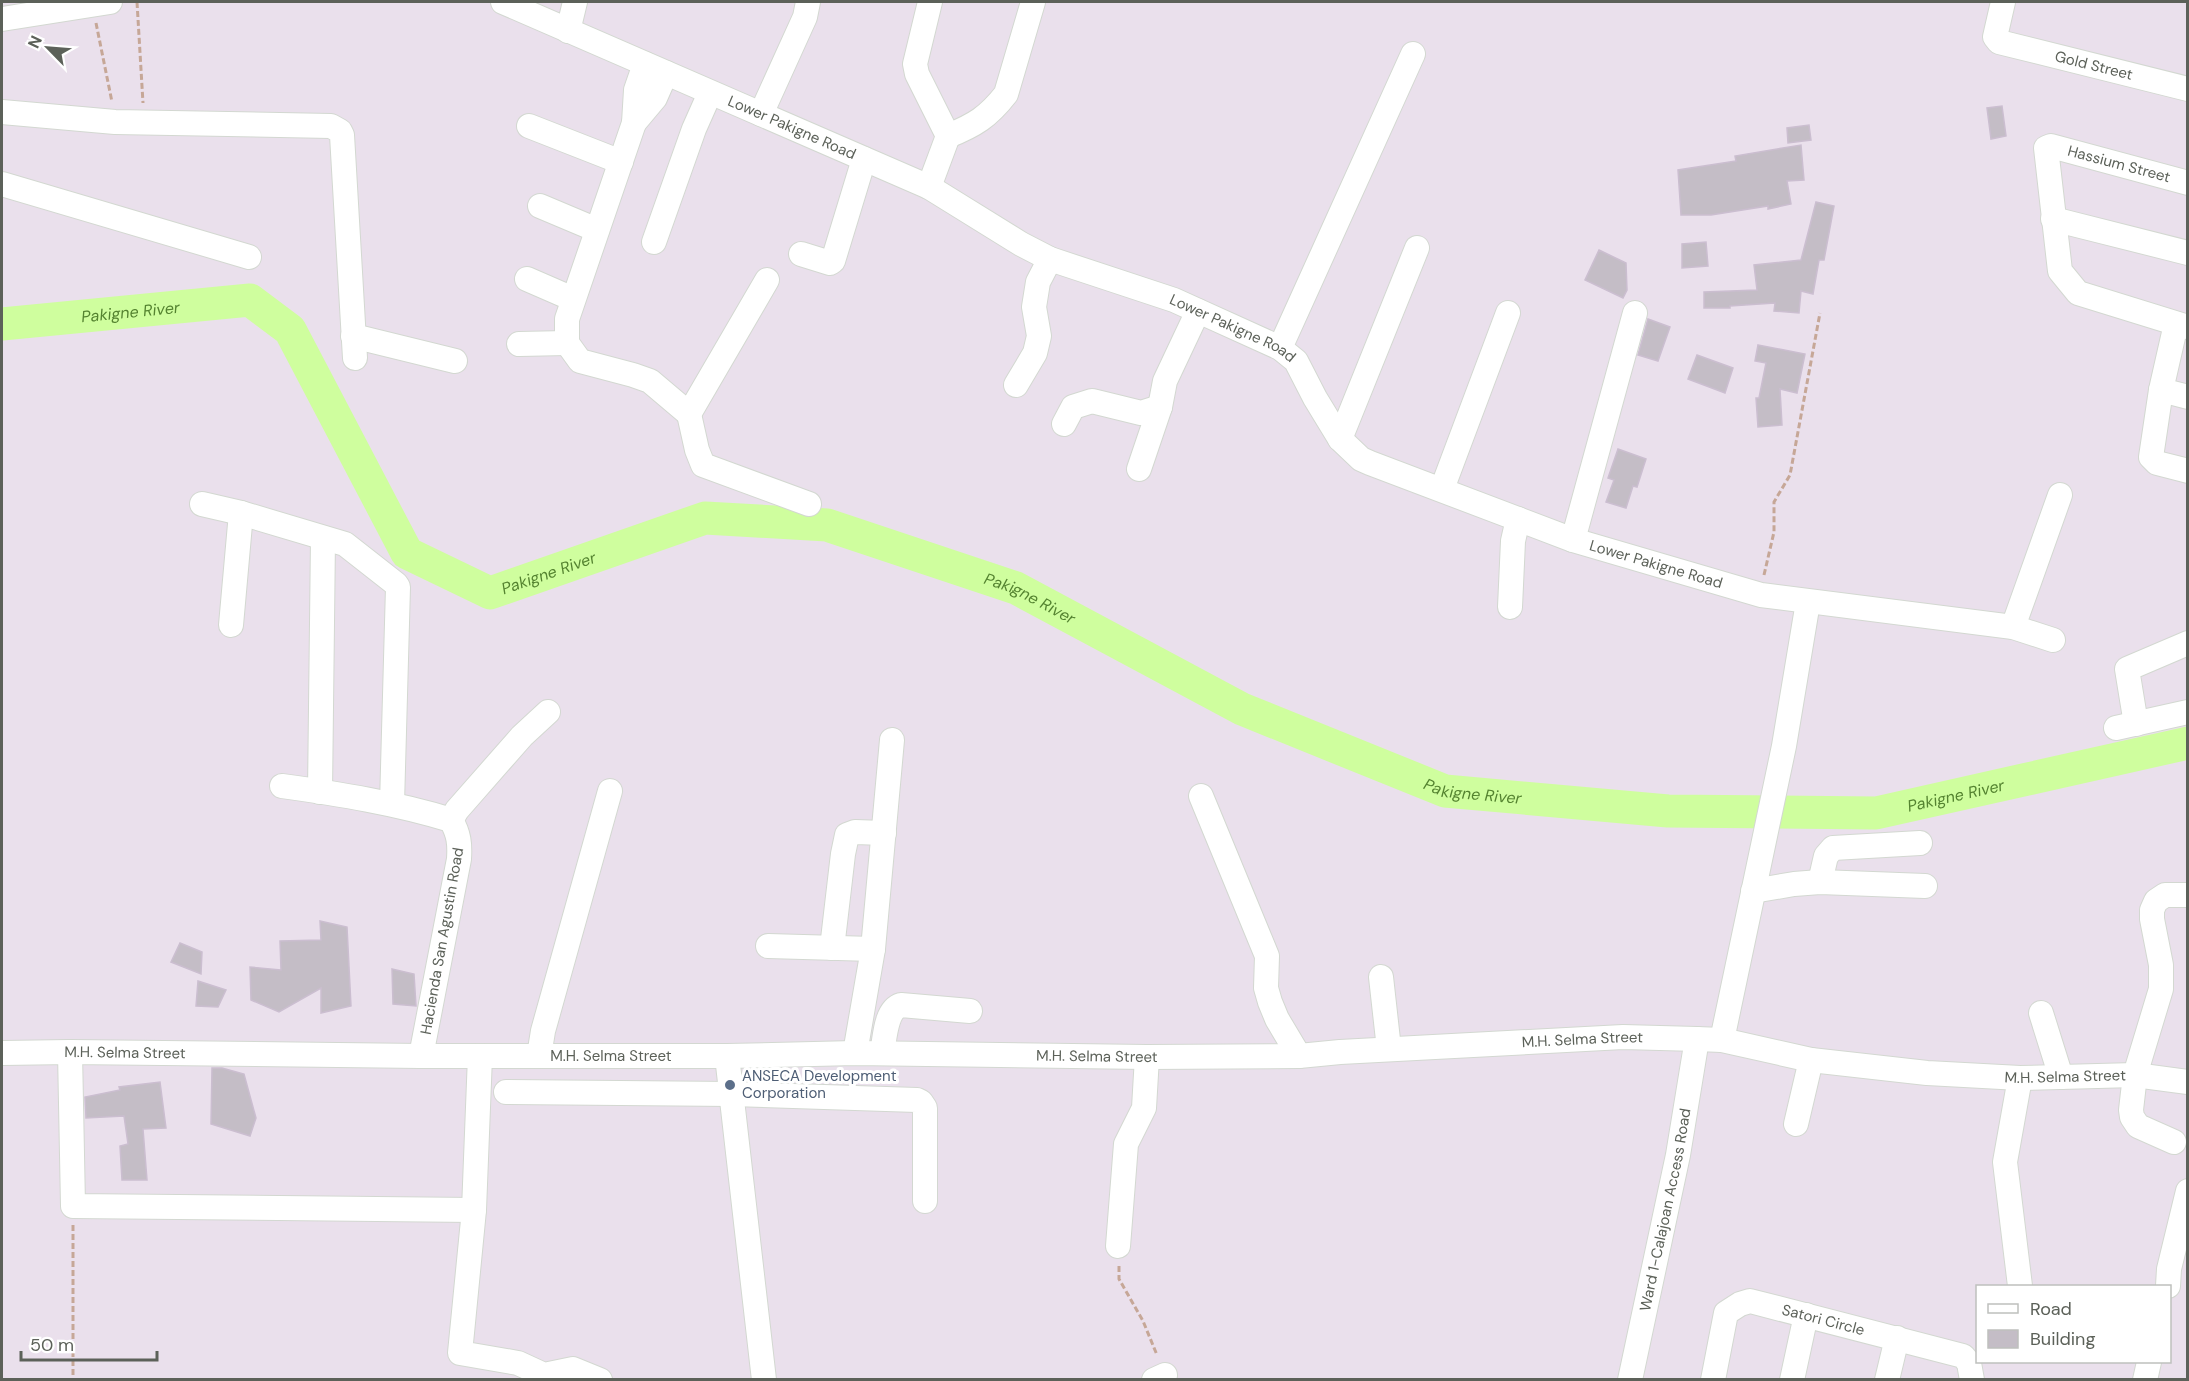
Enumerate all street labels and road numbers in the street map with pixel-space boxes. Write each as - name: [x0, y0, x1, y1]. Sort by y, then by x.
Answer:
- street label: Gold Street: [2053, 46, 2135, 85]
- street label: Lower Pakigne Road: [725, 91, 859, 164]
- street label: Hassium Street: [2065, 141, 2173, 187]
- street label: Lower Pakigne Road: [1166, 289, 1300, 367]
- street label: Lower Pakigne Road: [1587, 535, 1725, 593]
- street label: Hacienda San Agustin Road: [416, 846, 468, 1036]
- street label: M.H. Selma Street: [1521, 1027, 1643, 1052]
- street label: M.H. Selma Street: [64, 1042, 186, 1063]
- street label: M.H. Selma Street: [1036, 1045, 1158, 1067]
- street label: M.H. Selma Street: [550, 1046, 672, 1066]
- street label: M.H. Selma Street: [2004, 1065, 2126, 1088]
- street label: Ward 1-Calajoan Access Road: [1635, 1107, 1696, 1313]
- street label: Satori Circle: [1780, 1300, 1867, 1340]

